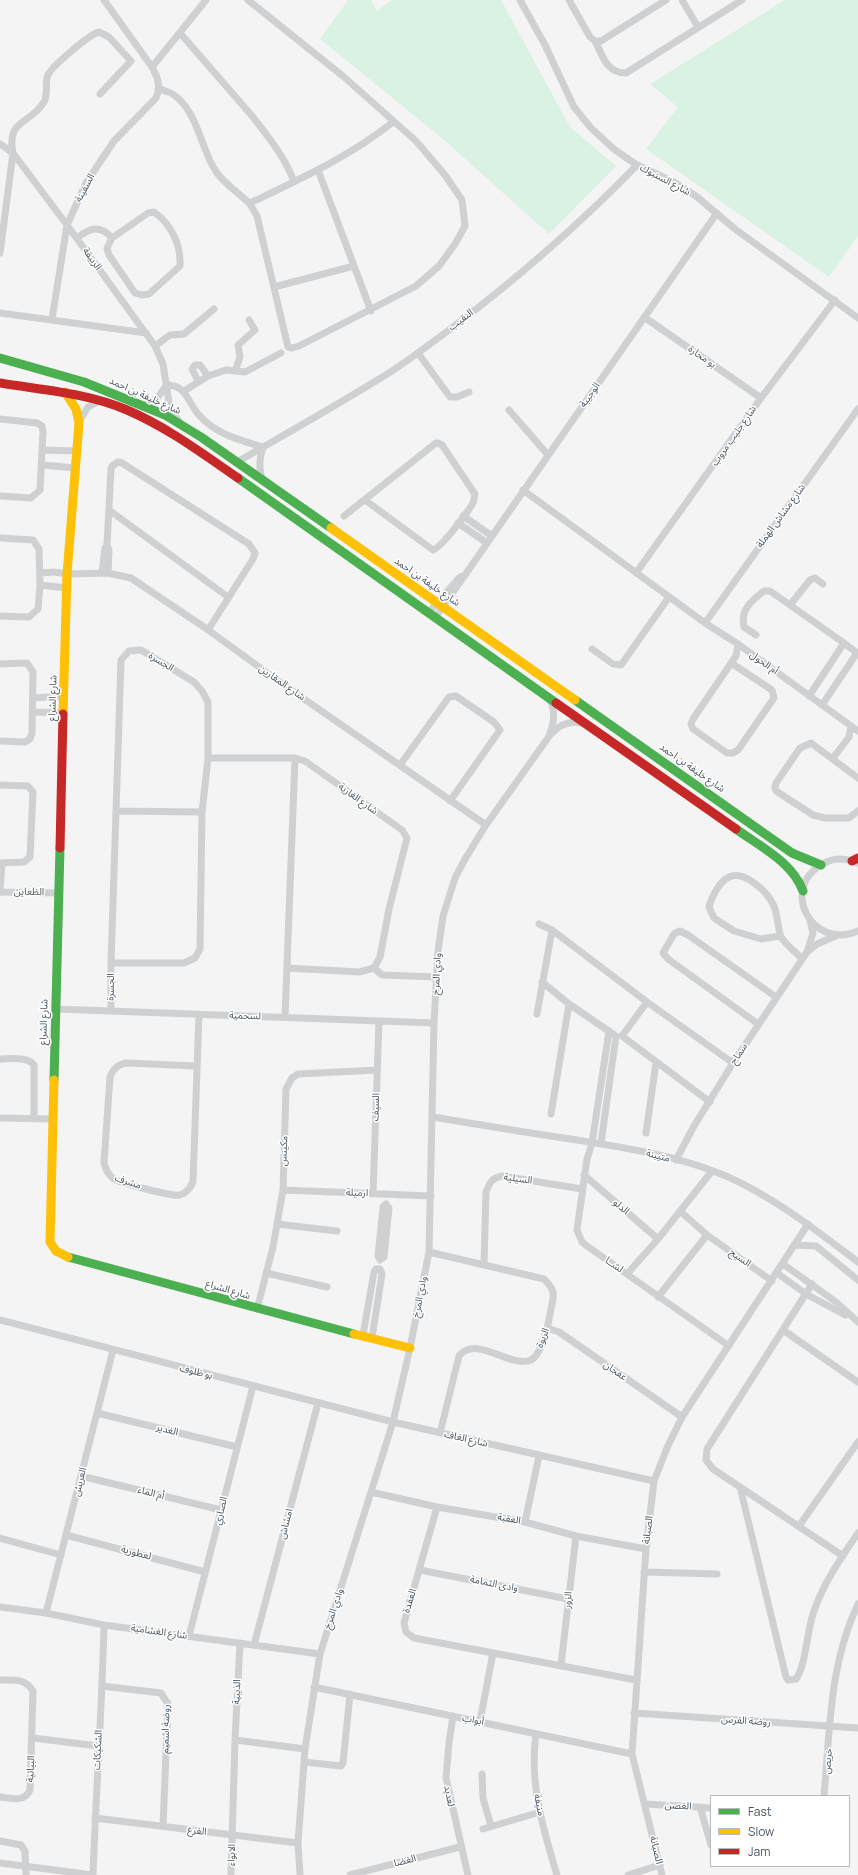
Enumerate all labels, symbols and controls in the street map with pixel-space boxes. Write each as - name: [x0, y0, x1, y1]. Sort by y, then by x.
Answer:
- street label: شارع السنبوك: [638, 162, 692, 198]
- street label: السفينة: [73, 172, 97, 204]
- street label: الربيقة: [80, 245, 104, 273]
- street label: النقيب: [446, 307, 476, 333]
- street label: بو محارة: [686, 343, 718, 371]
- street label: شارع خليفة بن احمد: [107, 375, 183, 417]
- street label: الوجيبة: [577, 380, 603, 410]
- street label: شارع جليب مروب: [709, 404, 759, 468]
- street label: شارع مشاش الهملة: [754, 482, 808, 550]
- street label: شارع خليفة بن احمد: [392, 555, 462, 609]
- street label: أم الحول: [747, 649, 781, 677]
- street label: الجسرة: [146, 650, 176, 674]
- street label: شارع المقارين: [257, 663, 307, 703]
- street label: شارع الشراع: [46, 675, 60, 721]
- street label: شارع خليفة بن احمد: [657, 741, 727, 795]
- street label: شارع الغارية: [336, 781, 380, 817]
- street label: الظعاين: [14, 886, 44, 898]
- street label: وادي المرخ: [430, 953, 444, 995]
- street label: الجسرة: [105, 973, 117, 1001]
- street label: شارع الشراع: [37, 999, 51, 1045]
- street label: لسحمية: [229, 1009, 261, 1023]
- street label: سماح: [728, 1041, 750, 1067]
- street label: السيف: [370, 1093, 382, 1121]
- street label: مكينس: [277, 1136, 291, 1166]
- street label: متيبنة: [645, 1147, 671, 1165]
- street label: السيلية: [503, 1171, 533, 1187]
- street label: مشرف: [113, 1172, 143, 1192]
- street label: ارميلة: [346, 1187, 368, 1199]
- street label: الدلو: [610, 1197, 632, 1217]
- street label: السيج: [727, 1246, 753, 1270]
- street label: لشــا: [603, 1255, 625, 1275]
- street label: وادي المرخ: [410, 1275, 430, 1319]
- street label: شارع الشراع: [204, 1278, 252, 1302]
- street label: الربوة: [534, 1326, 552, 1350]
- street label: عفجان: [601, 1359, 629, 1383]
- street label: بو ظلوف: [178, 1362, 214, 1382]
- street label: الغدير: [155, 1421, 179, 1439]
- street label: شارع الغاف: [443, 1428, 489, 1450]
- street label: العريش: [71, 1466, 89, 1498]
- street label: أم الماء: [136, 1484, 166, 1502]
- street label: الصاري: [212, 1496, 230, 1526]
- street label: امشاش: [276, 1507, 296, 1541]
- street label: العقبة: [496, 1511, 522, 1527]
- street label: الصبانة: [640, 1515, 656, 1545]
- street label: لعطورية: [120, 1543, 152, 1563]
- street label: وادى الثمامة: [469, 1573, 519, 1595]
- street label: وادي المرخ: [322, 1587, 346, 1631]
- street label: العقدة: [401, 1588, 419, 1614]
- street label: الزور: [561, 1591, 575, 1609]
- street label: شارع الغشامية: [130, 1622, 188, 1642]
- street label: الذيبية: [230, 1679, 244, 1705]
- street label: روضة اشميم: [160, 1704, 172, 1754]
- street label: أبواب: [461, 1712, 485, 1728]
- street label: روضة الفرس: [721, 1713, 771, 1729]
- street label: الشكيكات: [91, 1730, 105, 1770]
- street label: خريص: [821, 1747, 835, 1775]
- street label: البياتية: [24, 1755, 38, 1783]
- street label: لعديد: [441, 1784, 457, 1808]
- street label: منيفة: [531, 1793, 547, 1817]
- legend: [710, 1795, 850, 1867]
- street label: الغصن: [664, 1799, 692, 1813]
- text: Fast: [748, 1803, 772, 1820]
- text: Slow: [748, 1823, 774, 1840]
- street label: الفرع: [187, 1824, 207, 1838]
- street label: الصبانة: [647, 1835, 665, 1865]
- text: Jam: [748, 1843, 770, 1860]
- street label: الابواء: [226, 1844, 238, 1866]
- street label: الغضا: [393, 1852, 417, 1870]

